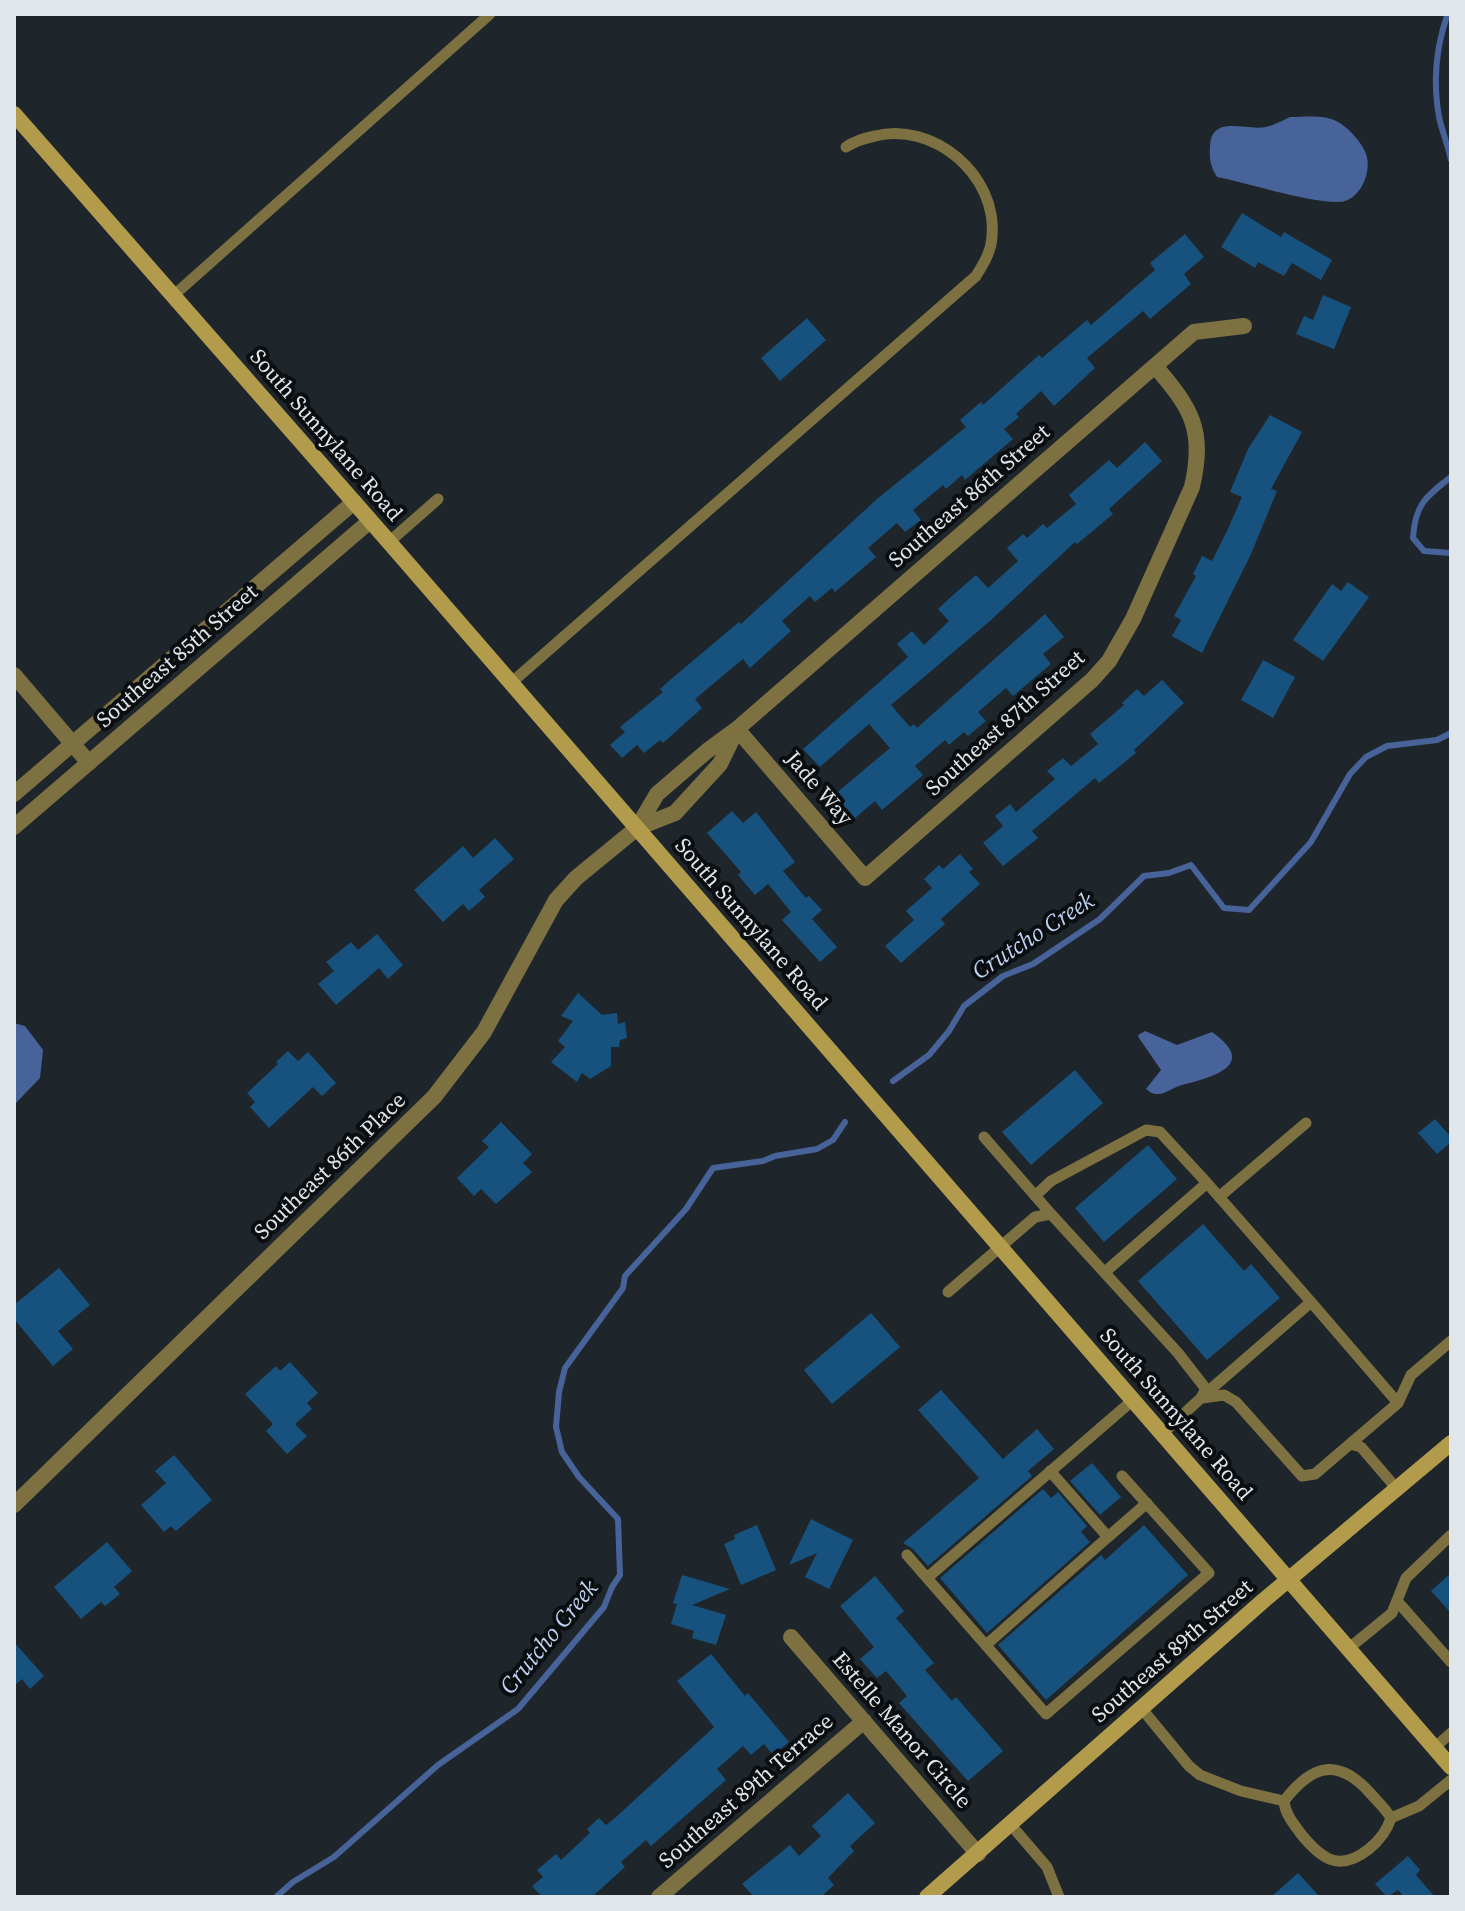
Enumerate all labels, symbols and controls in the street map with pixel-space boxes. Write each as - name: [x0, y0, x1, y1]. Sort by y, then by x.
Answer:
- street label: South Sunnylane Road: [243, 345, 407, 527]
- street label: Southeast 86th Street: [884, 420, 1056, 574]
- street label: Southeast 85th Street: [92, 580, 264, 734]
- street label: Southeast 87th Street: [921, 646, 1091, 802]
- street label: Jade Way: [779, 747, 857, 831]
- street label: South Sunnylane Road: [668, 834, 832, 1016]
- water label: Crutcho Creek: [968, 887, 1100, 987]
- street label: Southeast 86th Place: [250, 1088, 412, 1246]
- street label: South Sunnylane Road: [1093, 1324, 1257, 1506]
- water label: Crutcho Creek: [495, 1575, 605, 1701]
- street label: Southeast 89th Street: [1087, 1575, 1259, 1729]
- street label: Estelle Manor Circle: [826, 1647, 976, 1815]
- street label: Southeast 89th Terrace: [654, 1709, 840, 1875]

